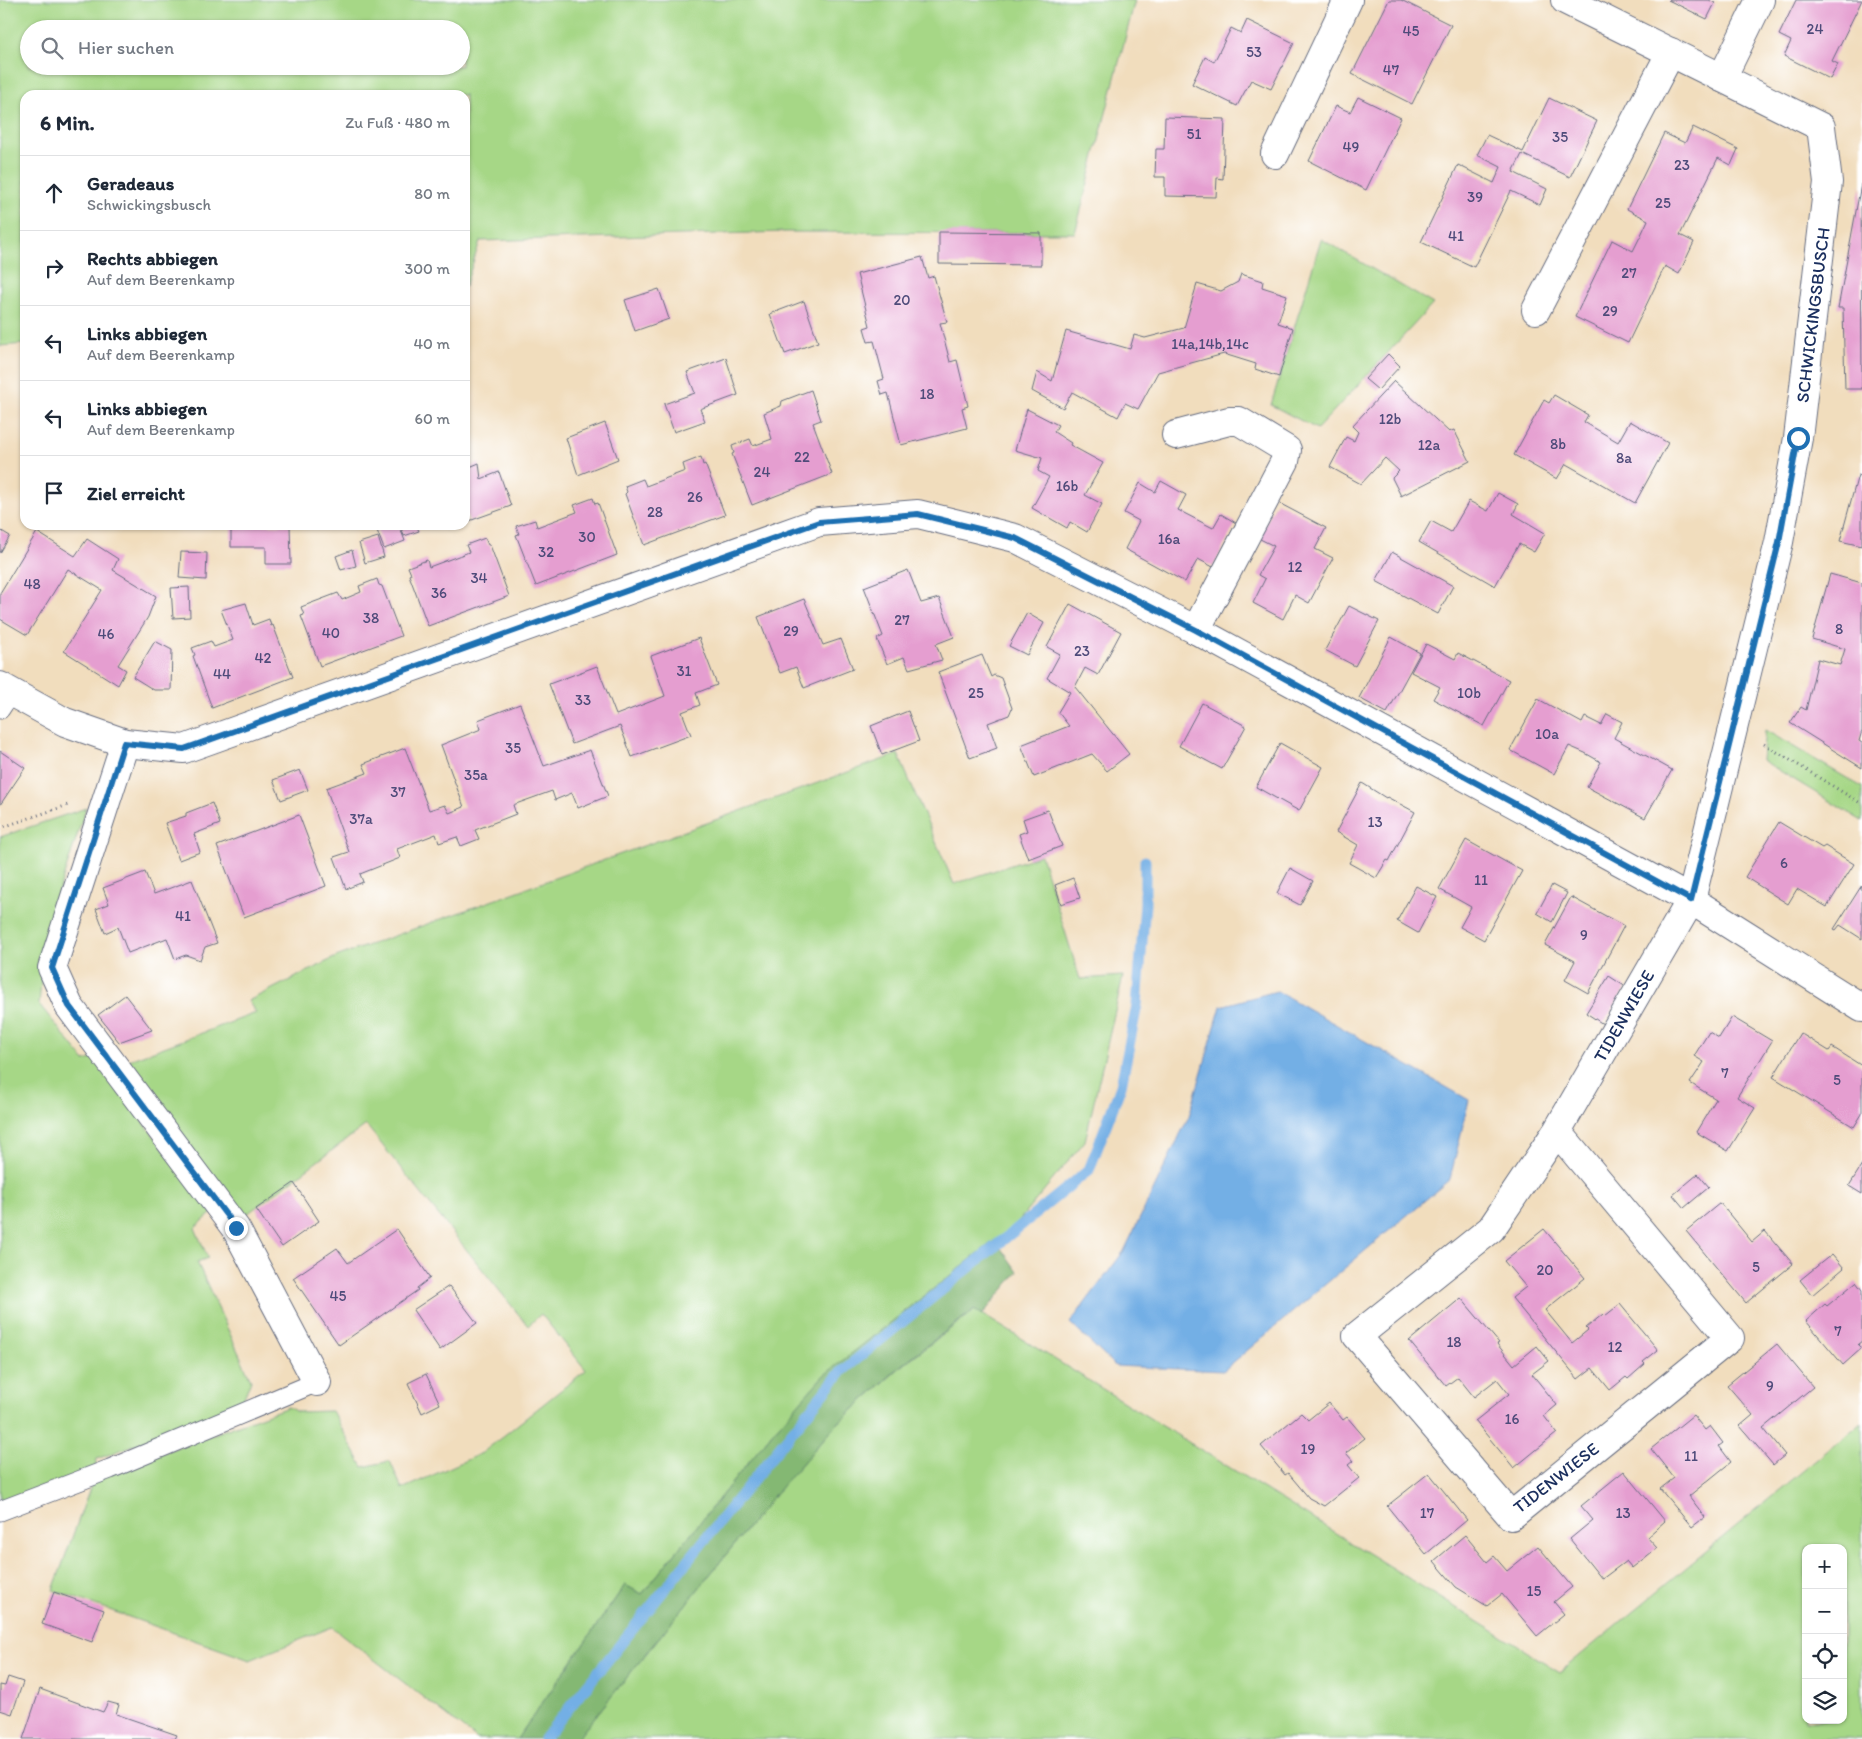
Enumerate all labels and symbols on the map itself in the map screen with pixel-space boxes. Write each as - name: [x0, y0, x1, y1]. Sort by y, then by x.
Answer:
- house number: 24: [1807, 20, 1823, 38]
- house number: 45: [1403, 22, 1420, 40]
- house number: 53: [1246, 43, 1262, 61]
- house number: 47: [1383, 61, 1400, 79]
- house number: 51: [1187, 125, 1201, 143]
- house number: 35: [1552, 128, 1568, 146]
- house number: 49: [1343, 138, 1360, 156]
- house number: 23: [1674, 156, 1690, 174]
- house number: 39: [1467, 188, 1483, 206]
- house number: 25: [1655, 194, 1671, 212]
- street label: SCHWICKINGSBUSCH: [1791, 226, 1835, 404]
- house number: 41: [1448, 227, 1464, 245]
- house number: 27: [1621, 264, 1637, 282]
- house number: 20: [893, 291, 911, 309]
- house number: 29: [1602, 302, 1618, 320]
- house number: 14a,14b,14c: [1171, 335, 1249, 353]
- house number: 18: [919, 385, 935, 403]
- house number: 12b: [1379, 410, 1402, 428]
- route start: [1787, 427, 1810, 450]
- house number: 8b: [1550, 435, 1566, 453]
- house number: 12a: [1418, 436, 1441, 454]
- house number: 22: [794, 448, 810, 466]
- house number: 8a: [1616, 449, 1632, 467]
- house number: 24: [754, 463, 770, 481]
- house number: 16b: [1056, 477, 1079, 495]
- house number: 26: [687, 488, 703, 506]
- house number: 28: [647, 503, 663, 521]
- house number: 30: [578, 528, 596, 546]
- house number: 16a: [1158, 530, 1181, 548]
- house number: 32: [538, 543, 554, 561]
- house number: 12: [1288, 558, 1303, 576]
- house number: 34: [470, 569, 488, 587]
- house number: 48: [23, 575, 41, 593]
- house number: 36: [431, 584, 447, 602]
- house number: 38: [363, 609, 379, 627]
- house number: 27: [894, 611, 910, 629]
- house number: 8: [1835, 620, 1843, 638]
- house number: 29: [783, 622, 799, 640]
- house number: 40: [322, 624, 340, 642]
- house number: 46: [98, 625, 115, 643]
- house number: 23: [1074, 642, 1090, 660]
- house number: 42: [255, 649, 272, 667]
- house number: 31: [676, 662, 692, 680]
- house number: 44: [213, 665, 231, 683]
- house number: 25: [968, 684, 984, 702]
- house number: 10b: [1457, 684, 1481, 702]
- house number: 33: [575, 691, 591, 709]
- house number: 10a: [1535, 725, 1559, 743]
- house number: 35: [505, 739, 521, 757]
- house number: 35a: [464, 766, 488, 784]
- house number: 37: [390, 783, 406, 801]
- house number: 37a: [349, 810, 373, 828]
- house number: 13: [1367, 813, 1383, 831]
- house number: 6: [1780, 854, 1788, 872]
- house number: 11: [1474, 871, 1488, 889]
- house number: 41: [175, 907, 191, 925]
- house number: 9: [1580, 926, 1588, 944]
- street label: TIDENWIESE: [1589, 966, 1659, 1066]
- house number: 7: [1721, 1064, 1729, 1082]
- house number: 5: [1833, 1071, 1841, 1089]
- route end: [225, 1217, 248, 1240]
- house number: 5: [1752, 1258, 1760, 1276]
- house number: 20: [1536, 1261, 1554, 1279]
- house number: 45: [330, 1287, 347, 1305]
- house number: 7: [1834, 1322, 1842, 1340]
- house number: 18: [1446, 1333, 1462, 1351]
- house number: 12: [1608, 1338, 1623, 1356]
- house number: 9: [1766, 1377, 1774, 1395]
- house number: 16: [1505, 1410, 1520, 1428]
- street label: TIDENWIESE: [1509, 1438, 1603, 1518]
- house number: 19: [1301, 1440, 1316, 1458]
- house number: 11: [1684, 1447, 1698, 1465]
- house number: 17: [1420, 1504, 1435, 1522]
- house number: 13: [1615, 1504, 1631, 1522]
- house number: 15: [1527, 1582, 1542, 1600]

